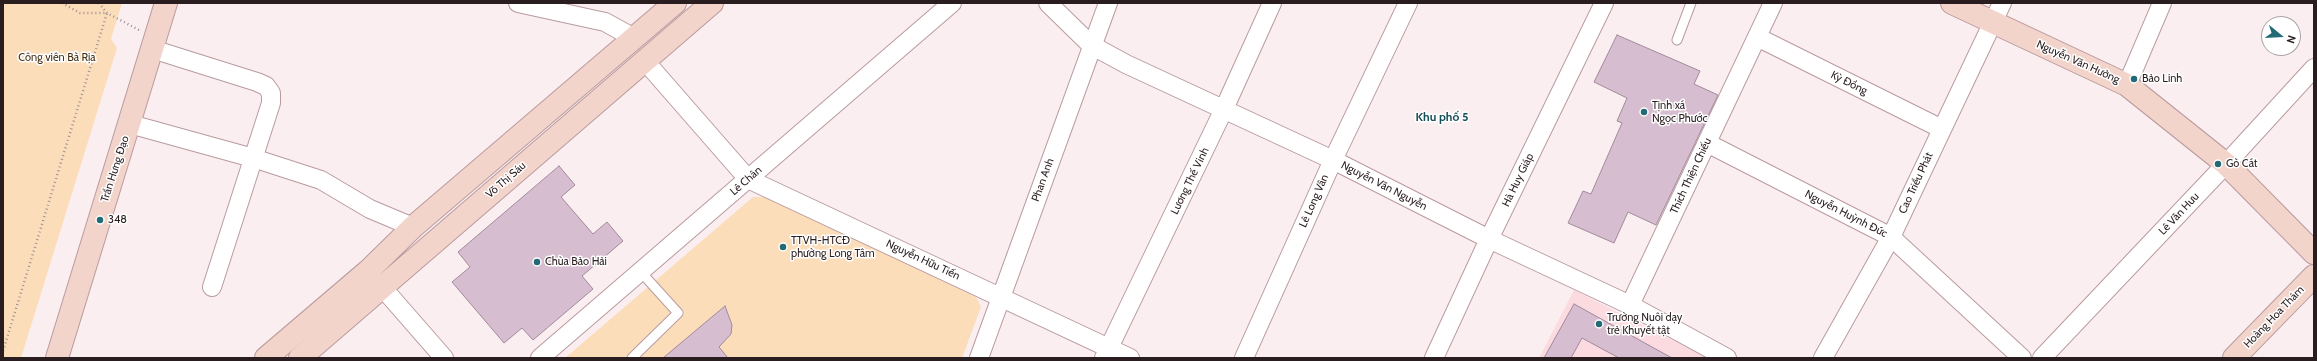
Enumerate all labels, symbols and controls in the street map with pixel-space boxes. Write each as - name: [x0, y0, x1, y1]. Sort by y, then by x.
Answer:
- north arrow: [2261, 16, 2301, 56]
- text: N: [2284, 34, 2299, 45]
- street label: Nguyễn Văn Hưởng: [2034, 38, 2122, 86]
- park label: Công viên Bà Rịa: [18, 51, 96, 65]
- street label: Kỳ Đồng: [1828, 68, 1870, 98]
- place label: Bảo Linh: [2142, 72, 2182, 86]
- marker: Bảo Linh: [2129, 74, 2139, 84]
- place label: Tịnh xá Ngọc Phước: [1652, 99, 1708, 125]
- marker: Tịnh xá Ngọc Phước: [1639, 107, 1649, 117]
- district label: Khu phố 5: [1416, 110, 1468, 124]
- street label: Trần Hưng Đạo: [98, 134, 132, 204]
- street label: Thích Thiện Chiếu: [1668, 136, 1714, 216]
- street label: Lương Thế Vinh: [1168, 145, 1212, 217]
- street label: Cao Triều Phát: [1896, 150, 1936, 216]
- street label: Hà Huy Giáp: [1499, 151, 1537, 209]
- street label: Phan Anh: [1029, 157, 1057, 203]
- place label: Gò Cát: [2226, 157, 2258, 171]
- street label: Võ Thị Sáu: [483, 159, 529, 201]
- street label: Nguyễn Văn Nguyễn: [1339, 159, 1429, 213]
- marker: Gò Cát: [2213, 159, 2223, 169]
- street label: Lê Chân: [727, 164, 765, 198]
- street label: Lê Long Vân: [1296, 172, 1332, 230]
- street label: Nguyễn Huỳnh Đức: [1803, 187, 1889, 241]
- street label: Lê Văn Hưu: [2156, 190, 2202, 238]
- place label: 348: [108, 213, 127, 227]
- marker: 348: [95, 215, 105, 225]
- place label: TTVH-HTCĐ phường Long Tâm: [791, 234, 875, 260]
- street label: Nguyễn Hữu Tiến: [884, 237, 962, 283]
- marker: TTVH-HTCĐ phường Long Tâm: [778, 242, 788, 252]
- place label: Chùa Bảo Hải: [545, 255, 607, 269]
- marker: Chùa Bảo Hải: [532, 257, 542, 267]
- street label: Hoàng Hoa Thám: [2241, 283, 2307, 351]
- place label: Trường Nuôi dạy trẻ Khuyết tật: [1607, 311, 1682, 337]
- marker: Trường Nuôi dạy trẻ Khuyết tật: [1594, 319, 1604, 329]

